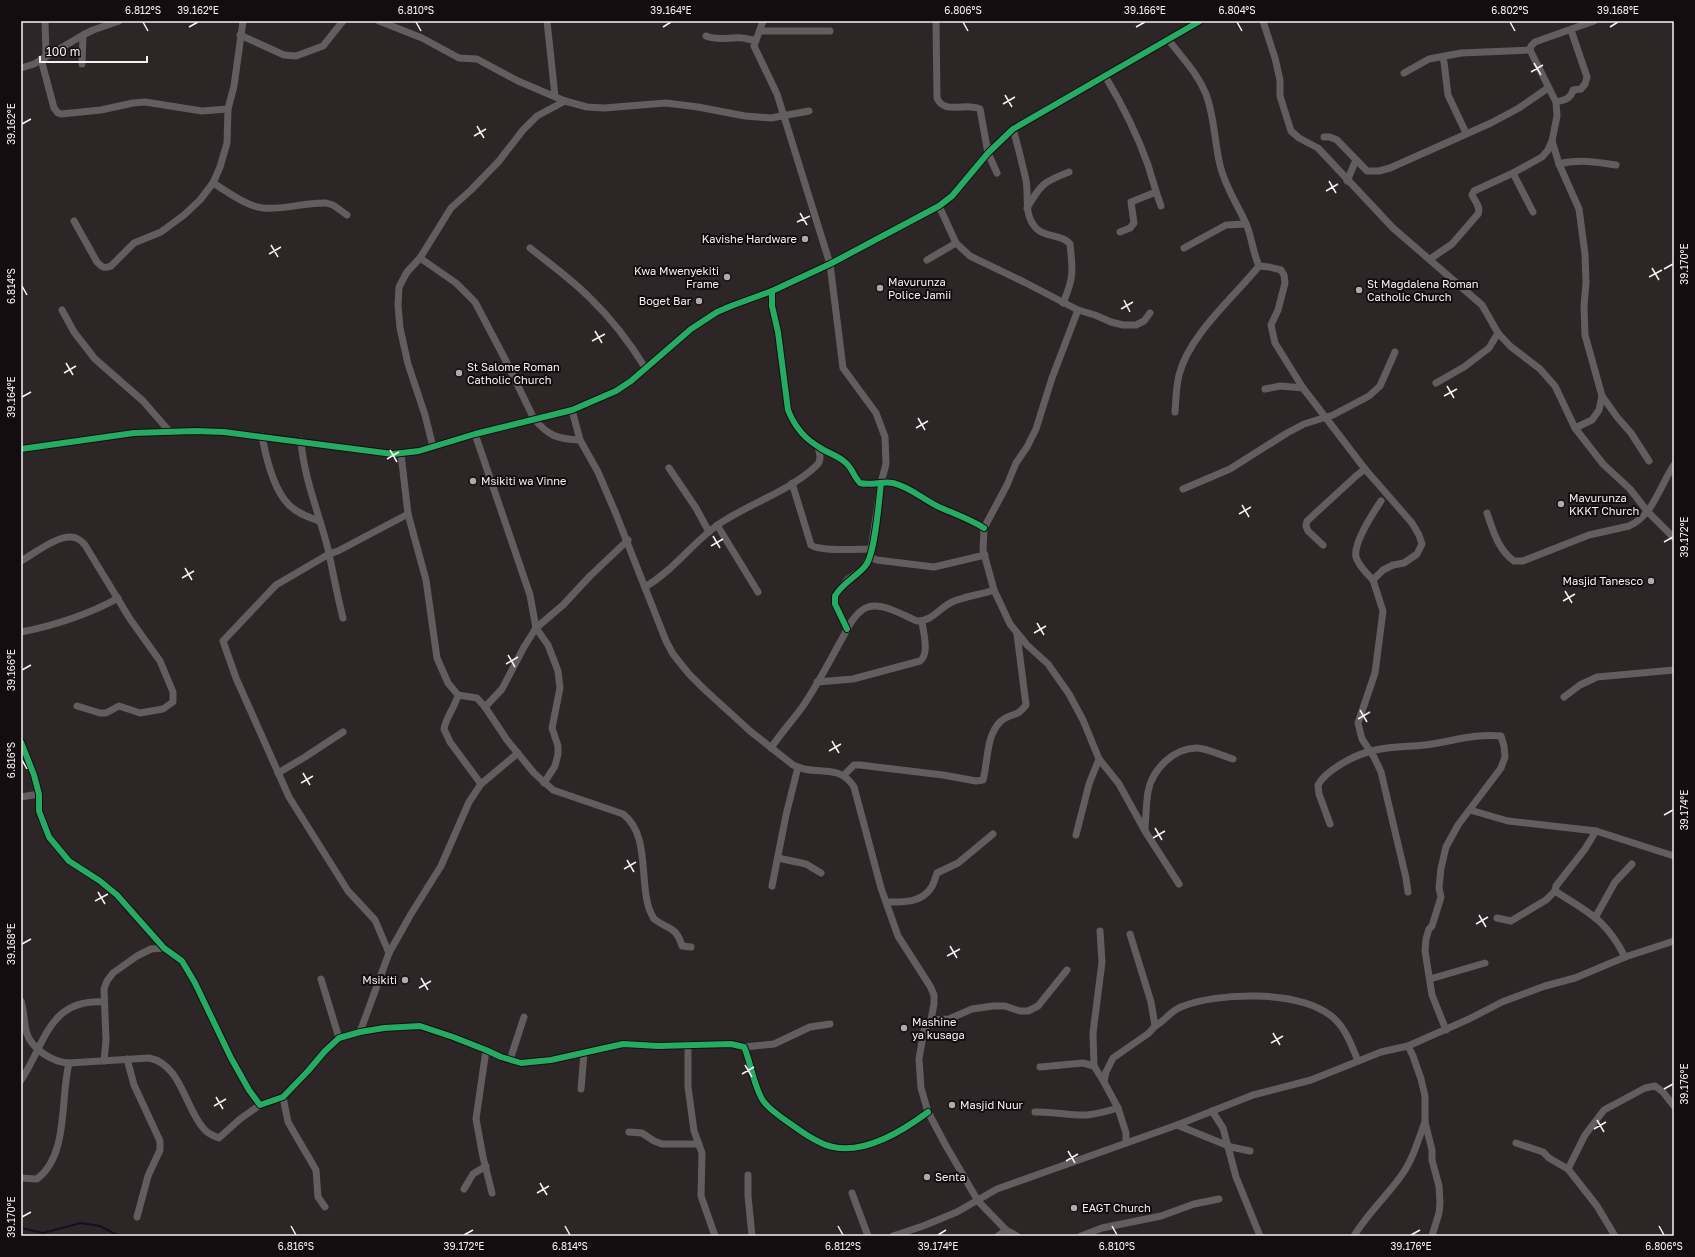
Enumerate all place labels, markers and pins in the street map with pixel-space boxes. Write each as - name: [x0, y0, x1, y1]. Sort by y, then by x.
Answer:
- place label: Kavishe Hardware: [702, 232, 797, 245]
- marker: Kavishe Hardware: [800, 234, 810, 244]
- place label: Kwa Mwenyekiti Frame: [634, 264, 719, 290]
- marker: Kwa Mwenyekiti Frame: [722, 272, 732, 282]
- place label: Mavurunza Police Jamii: [888, 275, 951, 301]
- place label: St Magdalena Roman Catholic Church: [1367, 277, 1479, 303]
- marker: Mavurunza Police Jamii: [875, 283, 885, 293]
- marker: St Magdalena Roman Catholic Church: [1354, 285, 1364, 295]
- place label: Boget Bar: [639, 294, 692, 307]
- marker: Boget Bar: [694, 296, 704, 306]
- place label: St Salome Roman Catholic Church: [467, 360, 560, 386]
- marker: St Salome Roman Catholic Church: [454, 368, 464, 378]
- place label: Msikiti wa Vinne: [481, 474, 566, 487]
- marker: Msikiti wa Vinne: [468, 476, 478, 486]
- place label: Mavurunza KKKT Church: [1569, 491, 1639, 517]
- marker: Mavurunza KKKT Church: [1556, 499, 1566, 509]
- place label: Masjid Tanesco: [1562, 574, 1643, 587]
- marker: Masjid Tanesco: [1646, 576, 1656, 586]
- place label: Msikiti: [362, 973, 397, 986]
- marker: Msikiti: [400, 975, 410, 985]
- place label: Mashine ya kusaga: [912, 1015, 965, 1041]
- marker: Mashine ya kusaga: [899, 1023, 909, 1033]
- place label: Masjid Nuur: [960, 1098, 1024, 1111]
- marker: Masjid Nuur: [947, 1100, 957, 1110]
- place label: Senta: [935, 1170, 966, 1183]
- marker: Senta: [922, 1172, 932, 1182]
- place label: EAGT Church: [1082, 1201, 1151, 1214]
- marker: EAGT Church: [1069, 1203, 1079, 1213]

